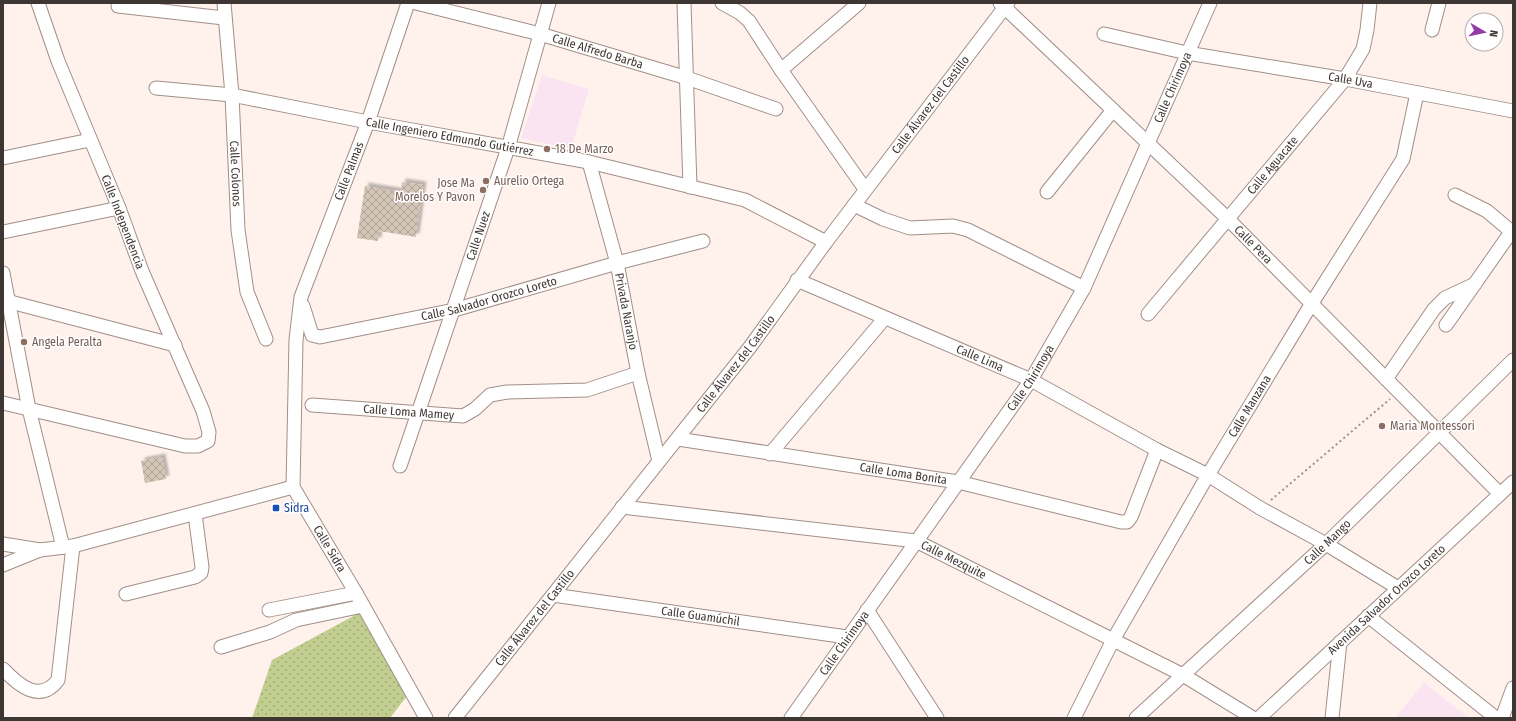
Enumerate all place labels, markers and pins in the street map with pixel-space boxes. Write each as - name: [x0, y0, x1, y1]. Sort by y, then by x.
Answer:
- place label: 18 De Marzo: [555, 142, 614, 156]
- marker: 18 De Marzo: [542, 144, 552, 154]
- place label: Aurelio Ortega: [494, 174, 565, 188]
- place label: Jose Ma Morelos Y Pavon: [395, 176, 475, 204]
- marker: Aurelio Ortega: [481, 176, 491, 186]
- marker: Jose Ma Morelos Y Pavon: [478, 185, 488, 195]
- place label: Angela Peralta: [32, 335, 102, 349]
- marker: Angela Peralta: [19, 337, 29, 347]
- place label: Maria Montessori: [1390, 419, 1475, 433]
- marker: Maria Montessori: [1377, 421, 1387, 431]
- place label: Sidra: [284, 501, 309, 515]
- marker: Sidra: [271, 503, 281, 513]

